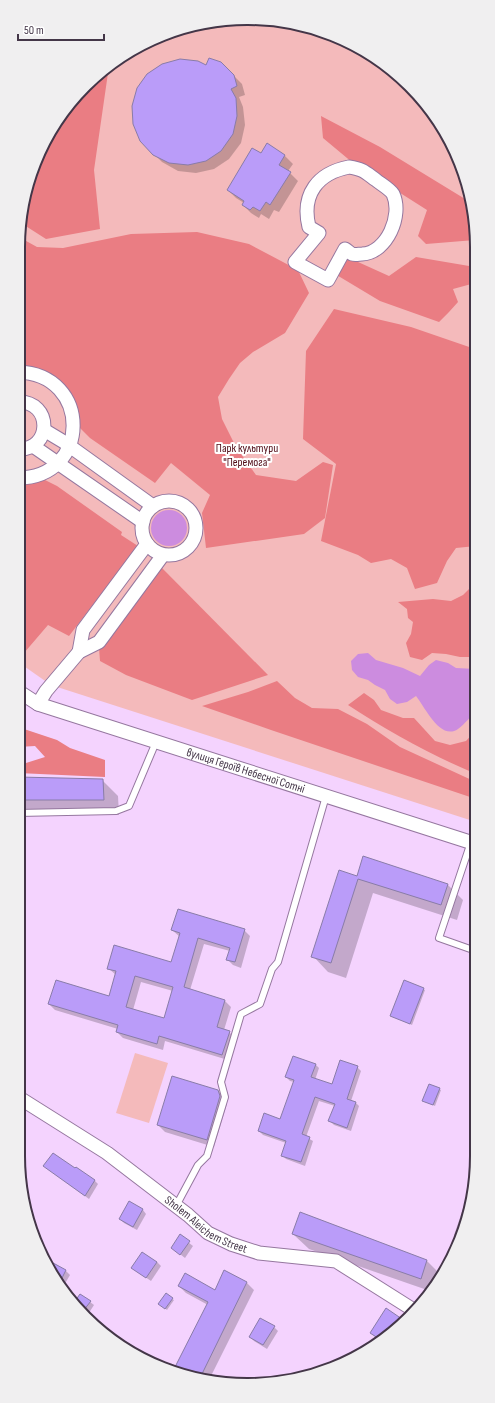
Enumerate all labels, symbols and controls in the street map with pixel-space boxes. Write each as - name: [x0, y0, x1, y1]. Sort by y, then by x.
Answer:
- scale bar: [18, 16, 104, 42]
- text: 50 m: [24, 23, 44, 38]
- park label: Парк культури "Перемога": [216, 441, 278, 470]
- street label: вулиця Героїв Небесної Сотні: [185, 745, 307, 797]
- street label: Sholem Aleichem Street: [161, 1193, 249, 1257]

